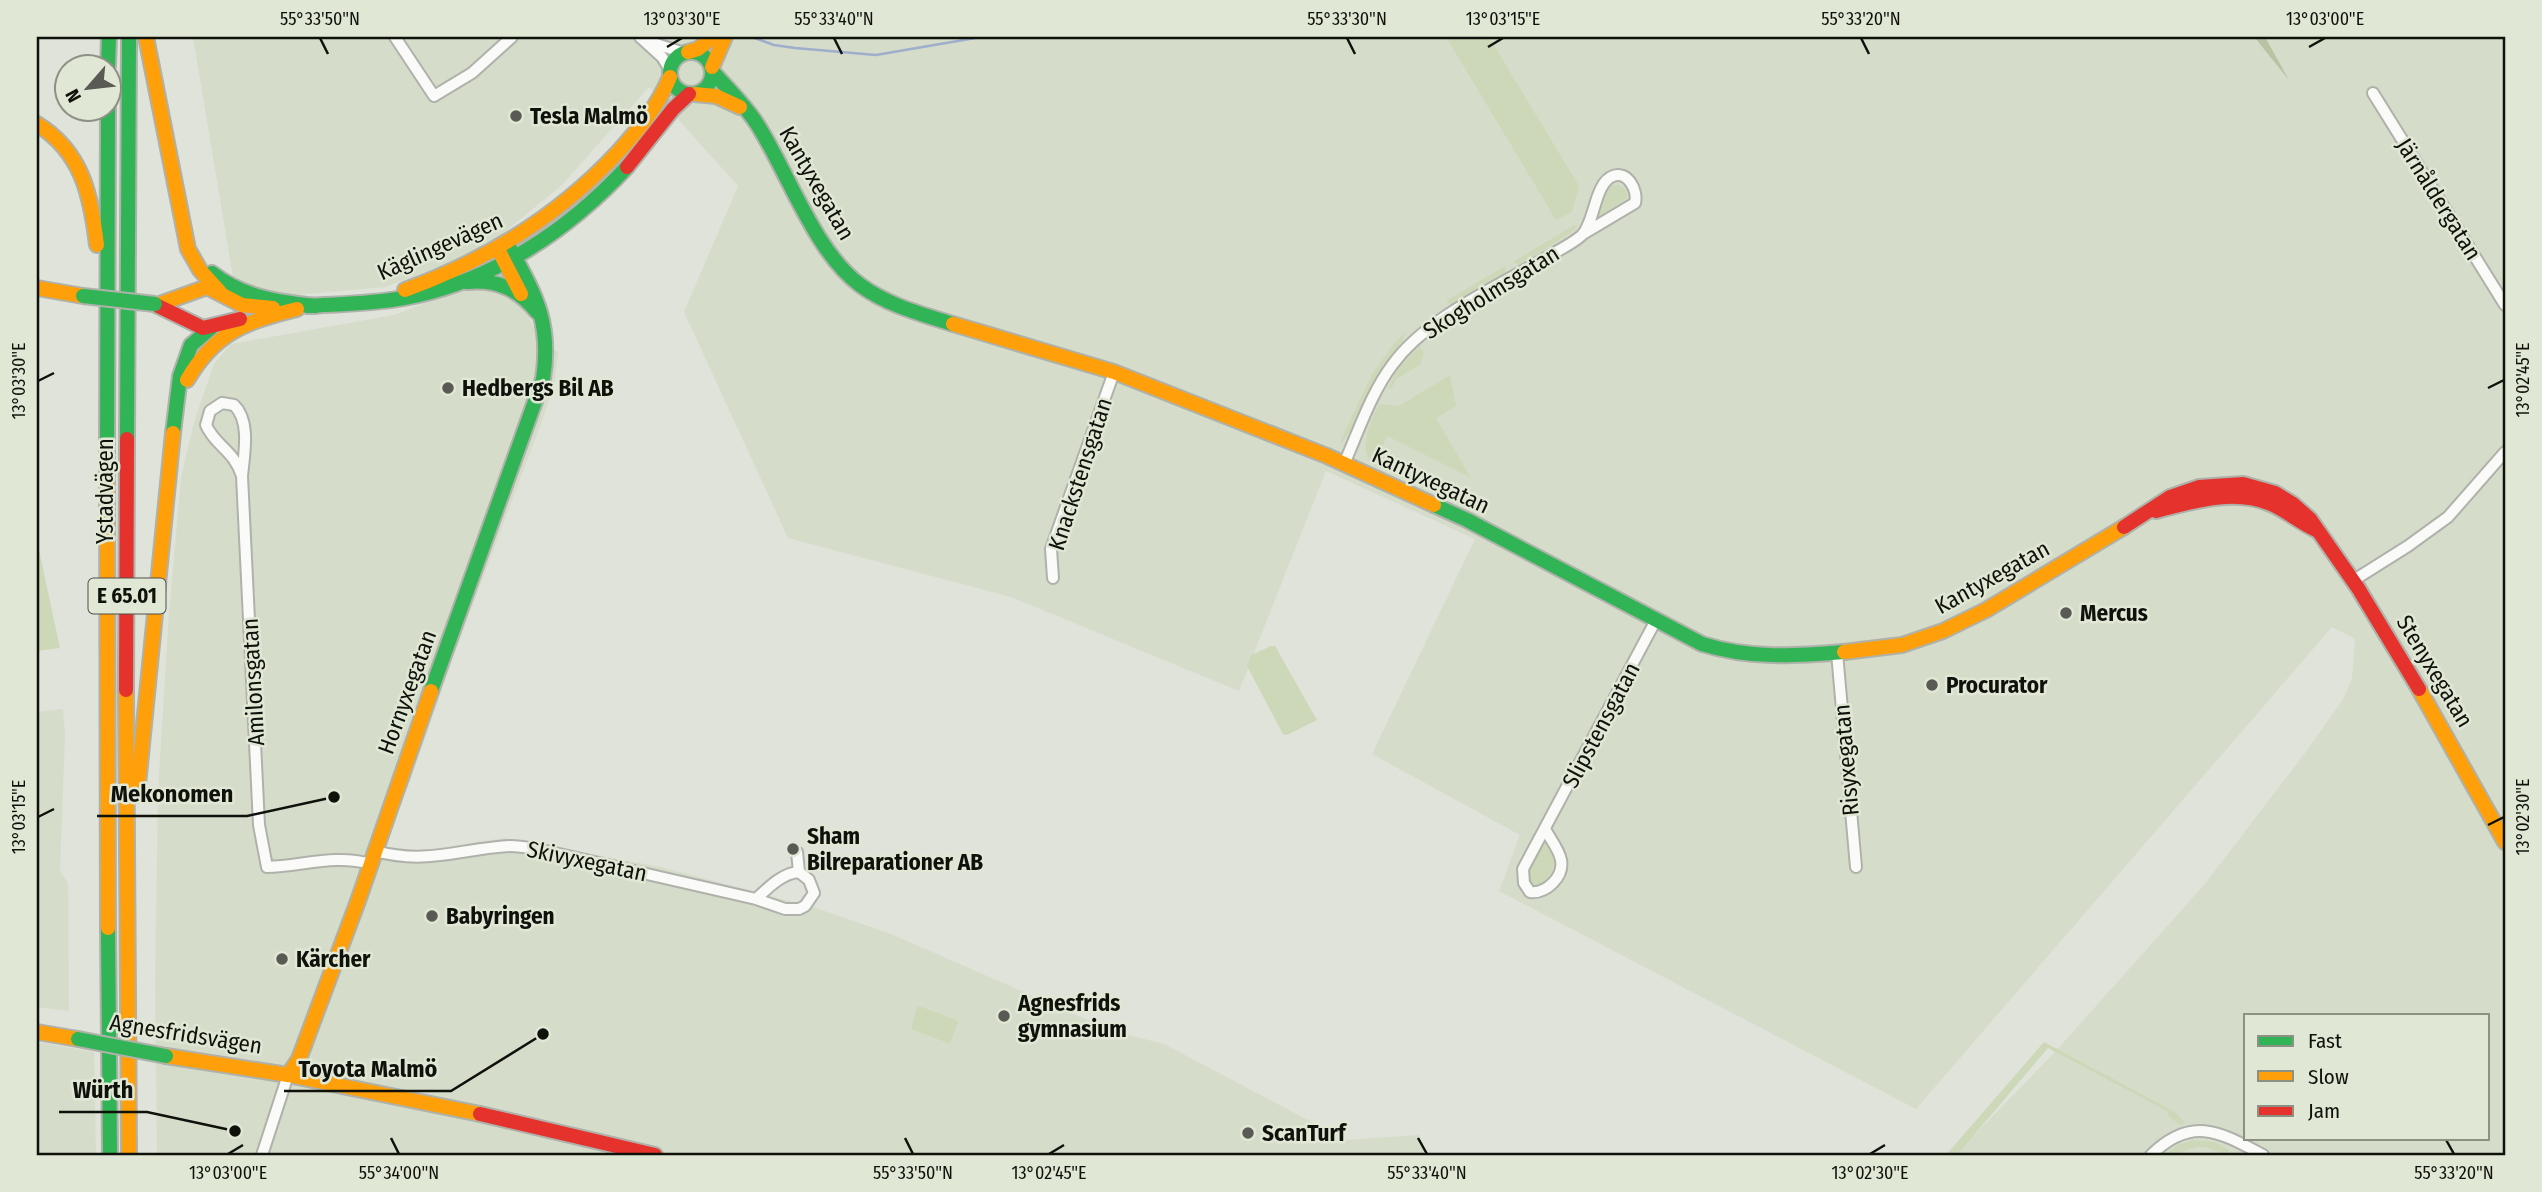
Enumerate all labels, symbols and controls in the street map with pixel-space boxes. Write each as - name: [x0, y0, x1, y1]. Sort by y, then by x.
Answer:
- text: 55°33'50"N: [280, 8, 360, 30]
- text: 13°03'30"E: [643, 8, 721, 30]
- text: 55°33'40"N: [794, 8, 874, 30]
- text: 55°33'30"N: [1307, 8, 1387, 30]
- text: 13°03'15"E: [1466, 8, 1540, 30]
- text: 55°33'20"N: [1821, 8, 1901, 30]
- text: 13°03'00"E: [2286, 8, 2364, 30]
- north arrow: [52, 52, 122, 122]
- text: N: [61, 85, 86, 106]
- place label: Tesla Malmö: [530, 102, 648, 130]
- marker: Tesla Malmö: [508, 108, 524, 124]
- street label: Kantyxegatan: [773, 121, 861, 245]
- street label: Järnåldergatan: [2390, 133, 2488, 265]
- street label: Käglingevägen: [373, 206, 507, 286]
- street label: Skogholmsgatan: [1418, 239, 1564, 345]
- text: 13°03'30"E: [8, 342, 30, 420]
- text: 13°02'45"E: [2512, 342, 2534, 418]
- place label: Hedbergs Bil AB: [462, 374, 614, 402]
- marker: Hedbergs Bil AB: [440, 380, 456, 396]
- street label: Knackstensgatan: [1042, 394, 1118, 554]
- street label: Ystadvägen: [91, 438, 119, 544]
- street label: Kantyxegatan: [1368, 441, 1494, 519]
- street label: Kantyxegatan: [1930, 534, 2054, 620]
- road number: E 65.01: [88, 578, 166, 614]
- place label: Mercus: [2080, 599, 2148, 627]
- marker: Mercus: [2058, 605, 2074, 621]
- street label: Stenyxegatan: [2391, 610, 2479, 732]
- street label: Amilonsgatan: [236, 617, 270, 747]
- street label: Hornyxegatan: [372, 626, 442, 758]
- street label: Slipstensgatan: [1556, 657, 1646, 793]
- place label: Procurator: [1946, 671, 2048, 699]
- marker: Procurator: [1924, 677, 1940, 693]
- street label: Risyxegatan: [1827, 703, 1865, 817]
- callout: Mekonomen: [97, 771, 247, 816]
- text: 13°02'30"E: [2512, 779, 2534, 855]
- text: 13°03'15"E: [8, 780, 30, 854]
- text: Mekonomen: [111, 780, 233, 808]
- place label: Sham Bilreparationer AB: [807, 822, 983, 876]
- street label: Skivyxegatan: [524, 835, 650, 887]
- marker: Sham Bilreparationer AB: [785, 841, 801, 857]
- place label: Babyringen: [446, 902, 555, 930]
- marker: Babyringen: [424, 908, 440, 924]
- place label: Kärcher: [296, 945, 371, 973]
- marker: Kärcher: [274, 951, 290, 967]
- place label: Agnesfrids gymnasium: [1017, 989, 1127, 1043]
- street label: Agnesfridsvägen: [108, 1008, 264, 1060]
- marker: Agnesfrids gymnasium: [996, 1008, 1012, 1024]
- legend: [2244, 1014, 2490, 1140]
- text: Fast: [2308, 1028, 2342, 1054]
- callout: Toyota Malmö: [284, 1046, 451, 1091]
- text: Toyota Malmö: [299, 1055, 438, 1083]
- text: Slow: [2308, 1064, 2349, 1090]
- callout: Würth: [59, 1067, 147, 1112]
- text: Würth: [73, 1076, 133, 1104]
- text: Jam: [2308, 1098, 2340, 1124]
- place label: ScanTurf: [1262, 1119, 1348, 1147]
- marker: ScanTurf: [1240, 1125, 1256, 1141]
- text: 13°03'00"E: [189, 1162, 267, 1184]
- text: 55°34'00"N: [359, 1162, 439, 1184]
- text: 55°33'50"N: [873, 1162, 953, 1184]
- text: 13°02'45"E: [1011, 1162, 1087, 1184]
- text: 55°33'40"N: [1387, 1162, 1467, 1184]
- text: 13°02'30"E: [1832, 1162, 1908, 1184]
- text: 55°33'20"N: [2414, 1162, 2494, 1184]

